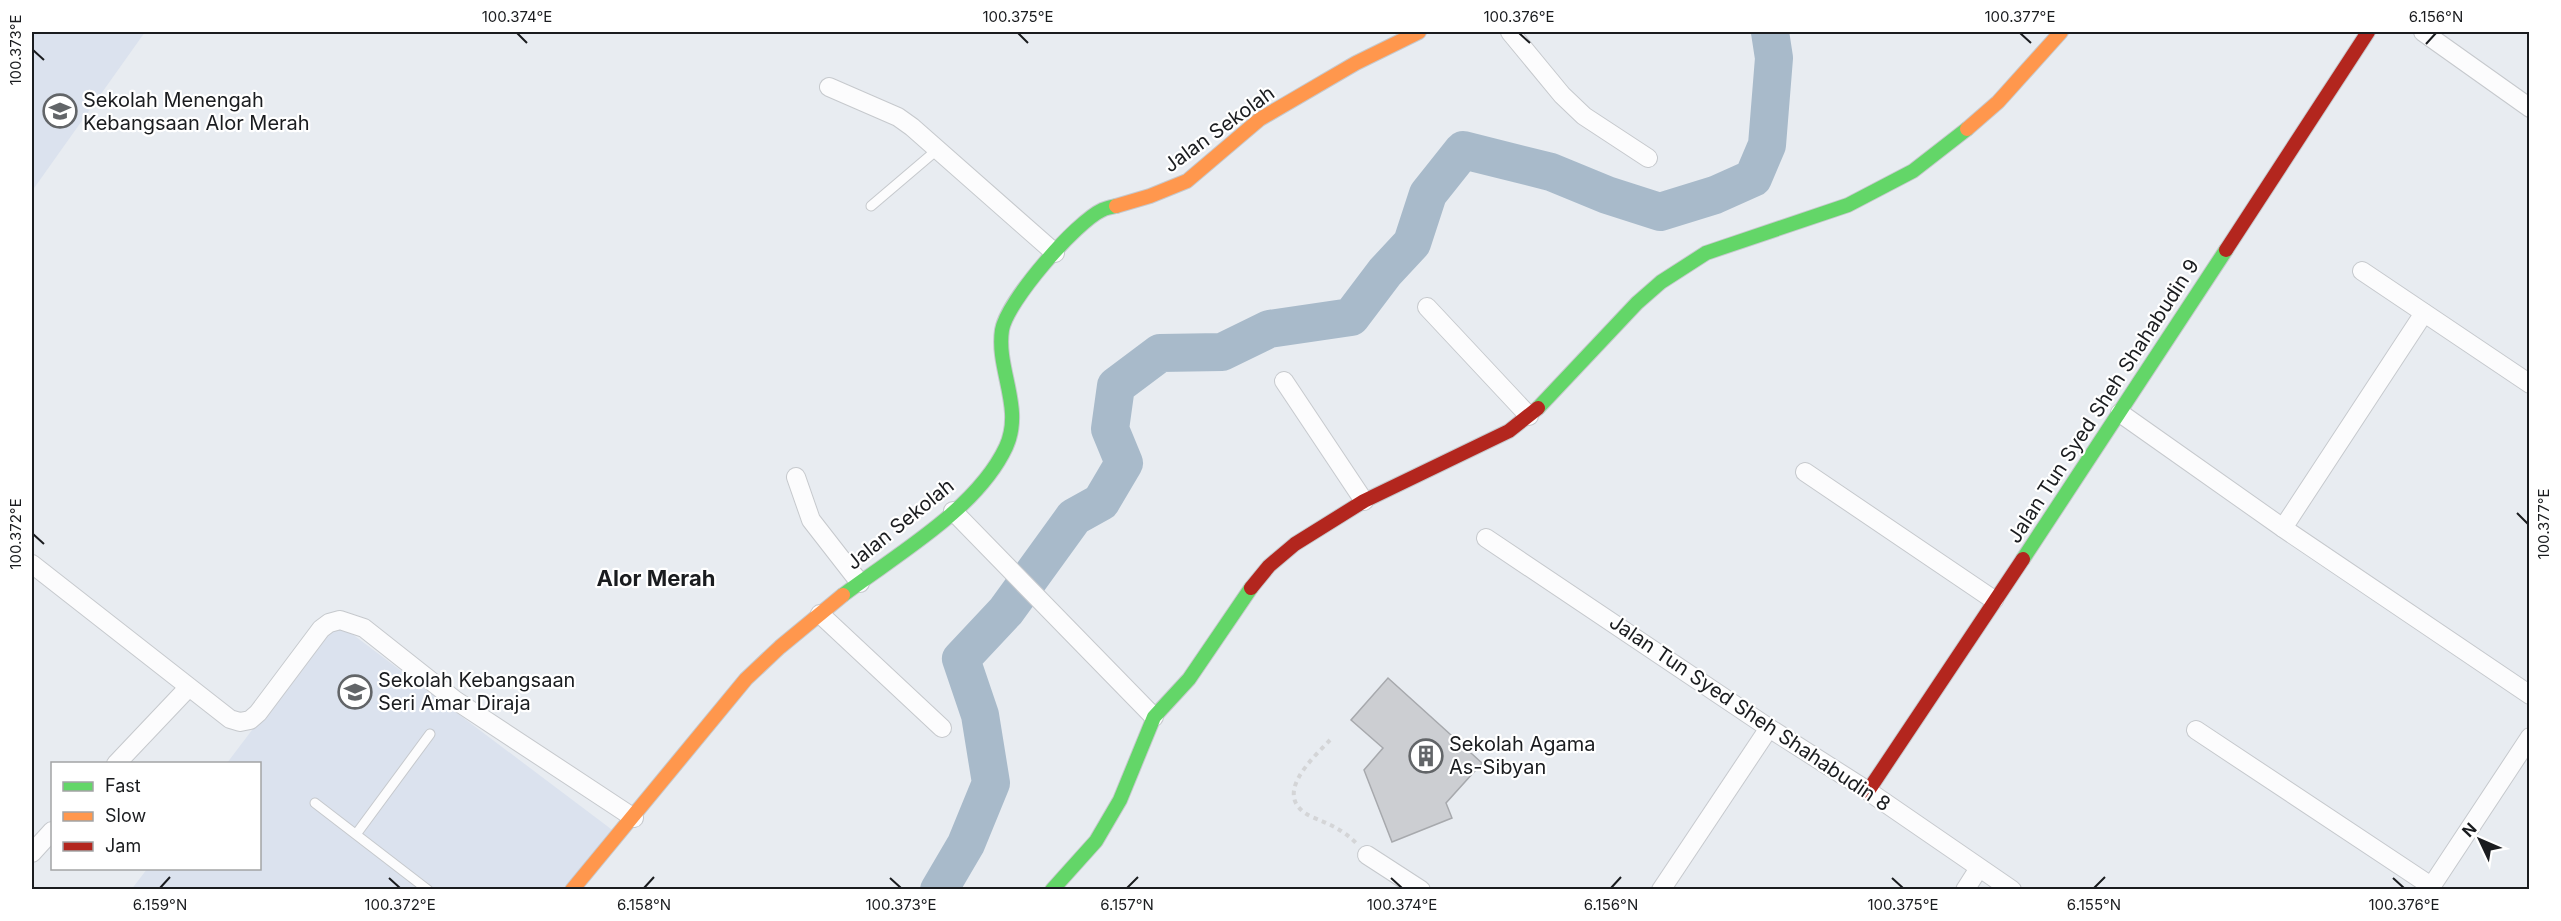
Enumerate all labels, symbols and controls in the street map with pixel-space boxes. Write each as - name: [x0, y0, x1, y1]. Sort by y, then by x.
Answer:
- text: 100.374°E: [482, 7, 552, 26]
- text: 100.375°E: [982, 7, 1054, 26]
- text: 100.376°E: [1483, 7, 1555, 26]
- text: 100.377°E: [1985, 7, 2055, 26]
- text: 6.156°N: [2409, 7, 2463, 26]
- text: 100.373°E: [6, 15, 25, 85]
- street label: Jalan Sekolah: [1159, 81, 1279, 177]
- place label: Sekolah Menengah Kebangsaan Alor Merah: [83, 88, 310, 135]
- school or university icon: Sekolah Menengah Kebangsaan Alor Merah: [42, 93, 78, 129]
- street label: Jalan Tun Syed Sheh Shahabudin 9: [2002, 254, 2204, 548]
- street label: Jalan Sekolah: [842, 473, 958, 575]
- text: 100.377°E: [2534, 489, 2553, 559]
- text: 100.372°E: [6, 498, 25, 570]
- district label: Alor Merah: [597, 565, 715, 591]
- street label: Jalan Tun Syed Sheh Shahabudin 8: [1605, 610, 1895, 816]
- place label: Sekolah Kebangsaan Seri Amar Diraja: [378, 668, 575, 715]
- school or university icon: Sekolah Kebangsaan Seri Amar Diraja: [337, 674, 373, 710]
- place label: Sekolah Agama As-Sibyan: [1449, 732, 1596, 779]
- building icon: Sekolah Agama As-Sibyan: [1408, 738, 1444, 774]
- legend: [51, 762, 261, 870]
- text: Fast: [105, 775, 141, 796]
- text: Slow: [105, 805, 146, 826]
- north arrow: [2450, 810, 2510, 870]
- text: N: [2458, 818, 2481, 841]
- text: Jam: [105, 835, 141, 856]
- text: 6.159°N: [133, 895, 187, 914]
- text: 100.372°E: [364, 895, 436, 914]
- text: 6.158°N: [617, 895, 671, 914]
- text: 100.373°E: [866, 895, 936, 914]
- text: 6.157°N: [1100, 895, 1154, 914]
- text: 100.374°E: [1367, 895, 1437, 914]
- text: 6.156°N: [1584, 895, 1638, 914]
- text: 100.375°E: [1867, 895, 1939, 914]
- text: 6.155°N: [2067, 895, 2121, 914]
- text: 100.376°E: [2368, 895, 2440, 914]

